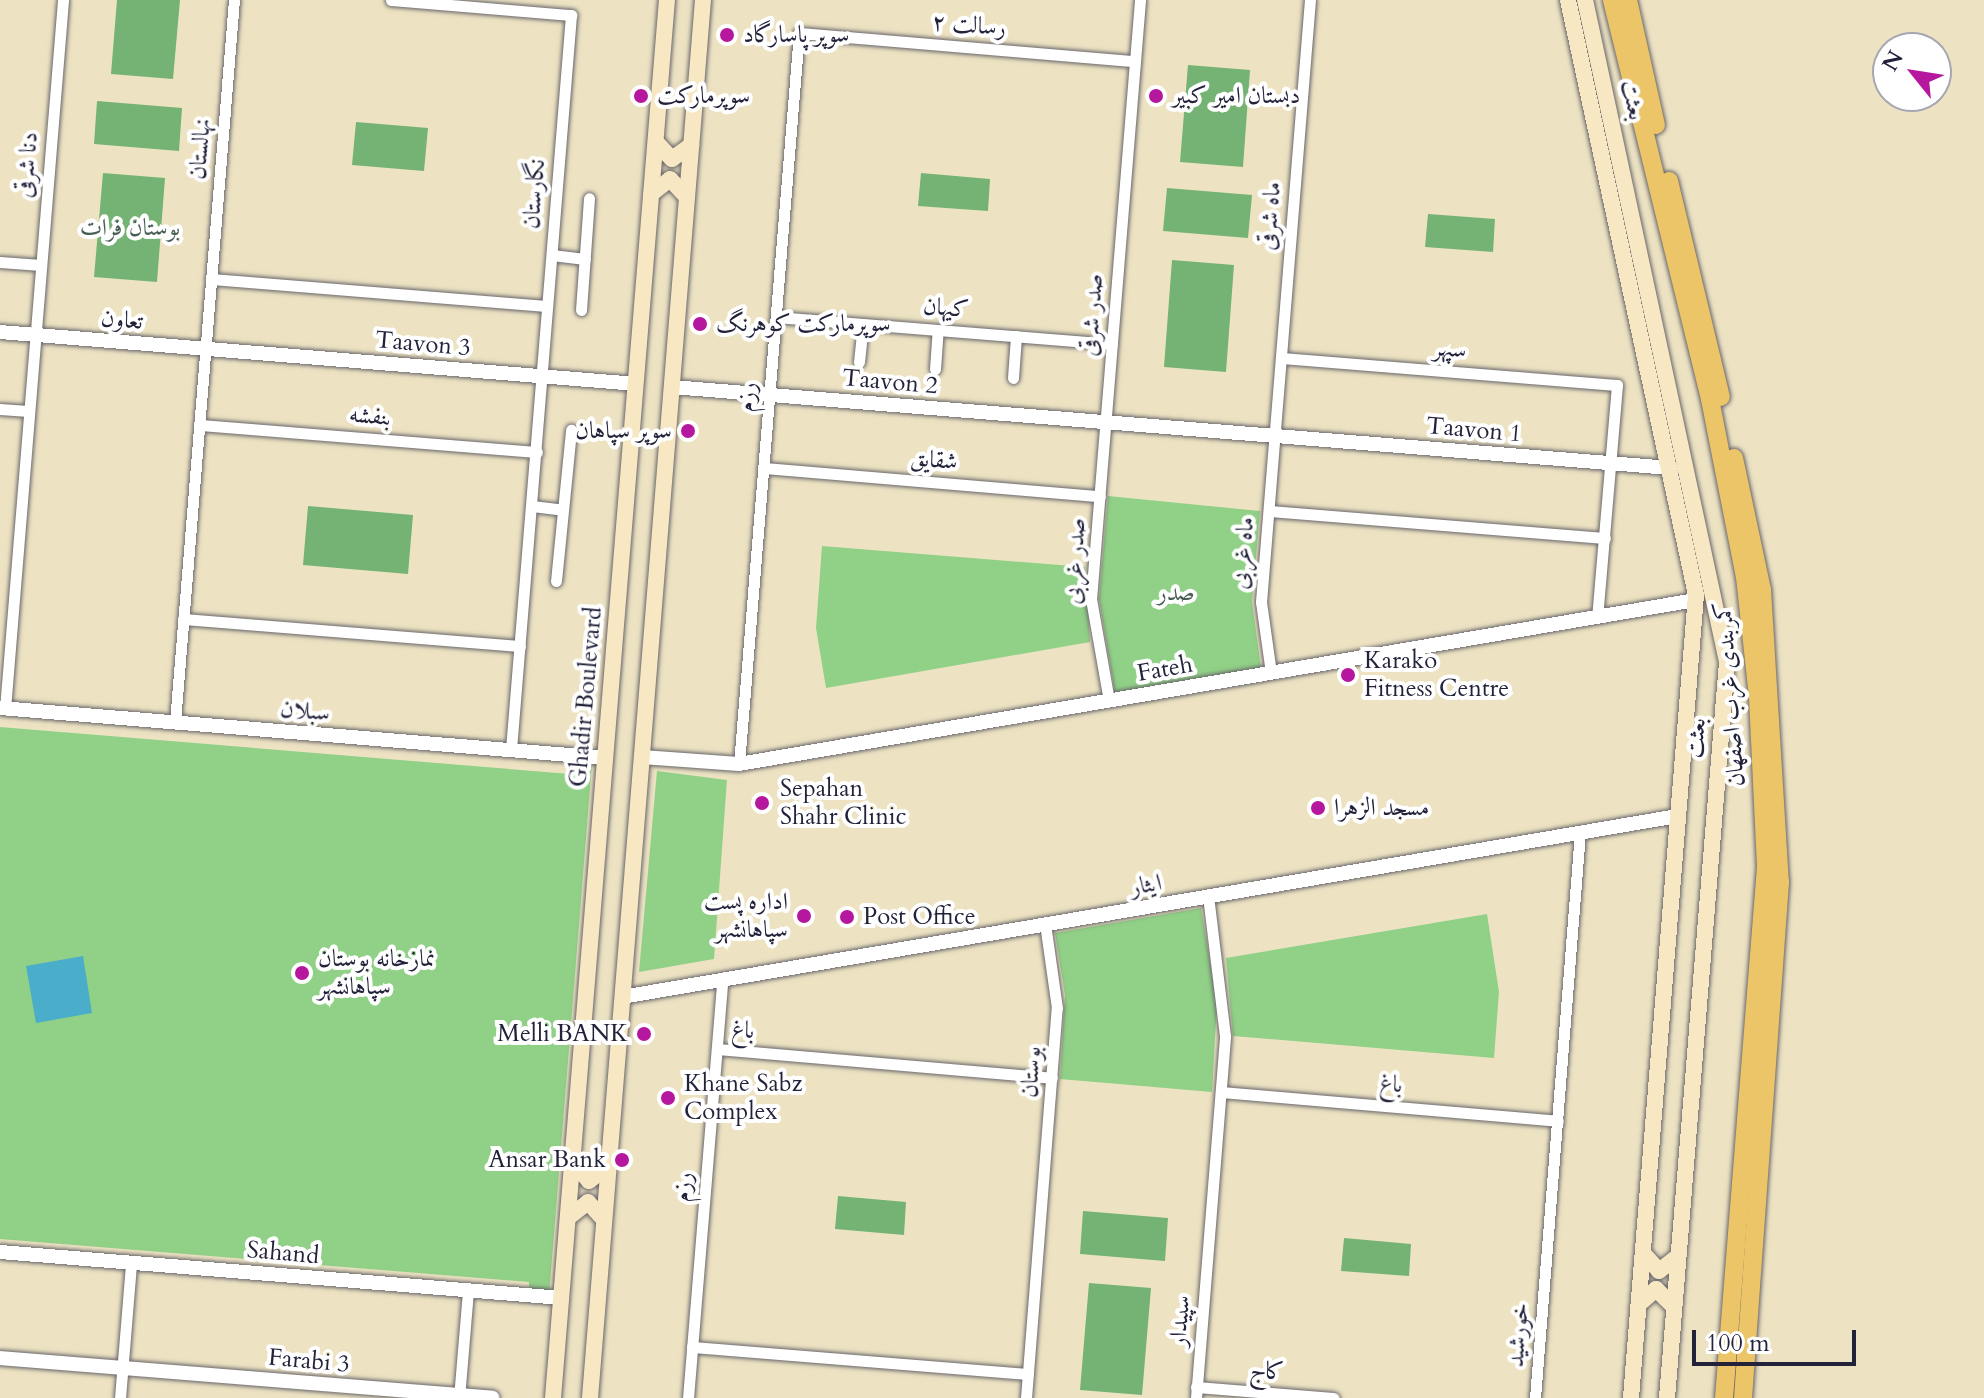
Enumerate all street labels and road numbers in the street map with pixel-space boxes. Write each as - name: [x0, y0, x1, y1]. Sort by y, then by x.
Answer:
- street label: رسالت ۲: [931, 7, 1007, 43]
- street label: بعثت: [1615, 77, 1651, 123]
- street label: نهالستان: [183, 117, 217, 181]
- street label: دنا شرقی: [10, 131, 44, 199]
- street label: نگارستان: [517, 158, 551, 230]
- street label: ماه شرقی: [1253, 180, 1287, 252]
- street label: صدر شرقی: [1075, 273, 1109, 357]
- street label: کیهان: [922, 292, 970, 324]
- street label: تعاون: [100, 304, 144, 336]
- street label: Taavon 3: [374, 325, 472, 363]
- street label: سپهر: [1432, 333, 1468, 365]
- street label: Taavon 2: [841, 363, 939, 401]
- street label: رزم: [731, 381, 763, 413]
- street label: بنفشه: [348, 400, 392, 432]
- street label: Taavon 1: [1425, 411, 1523, 449]
- street label: شقایق: [909, 444, 959, 476]
- street label: ماه غربی: [1225, 516, 1261, 590]
- street label: صدر غربی: [1058, 517, 1092, 605]
- street label: کمربندی غرب اصفهان: [1709, 600, 1751, 788]
- street label: Ghadir Boulevard: [564, 606, 608, 788]
- street label: Fateh: [1135, 650, 1195, 688]
- street label: سبلان: [279, 694, 331, 728]
- street label: بعثت: [1680, 717, 1712, 759]
- street label: ایثار: [1128, 868, 1164, 902]
- street label: باغ: [730, 1015, 756, 1045]
- street label: بوستان: [1015, 1045, 1047, 1099]
- street label: باغ: [1378, 1069, 1404, 1099]
- street label: رزم: [667, 1171, 699, 1203]
- street label: Sahand: [246, 1236, 320, 1270]
- street label: سپیدار: [1163, 1294, 1197, 1348]
- street label: خورشید: [1501, 1302, 1535, 1368]
- street label: Farabi 3: [267, 1343, 351, 1379]
- street label: کاج: [1249, 1355, 1285, 1387]

